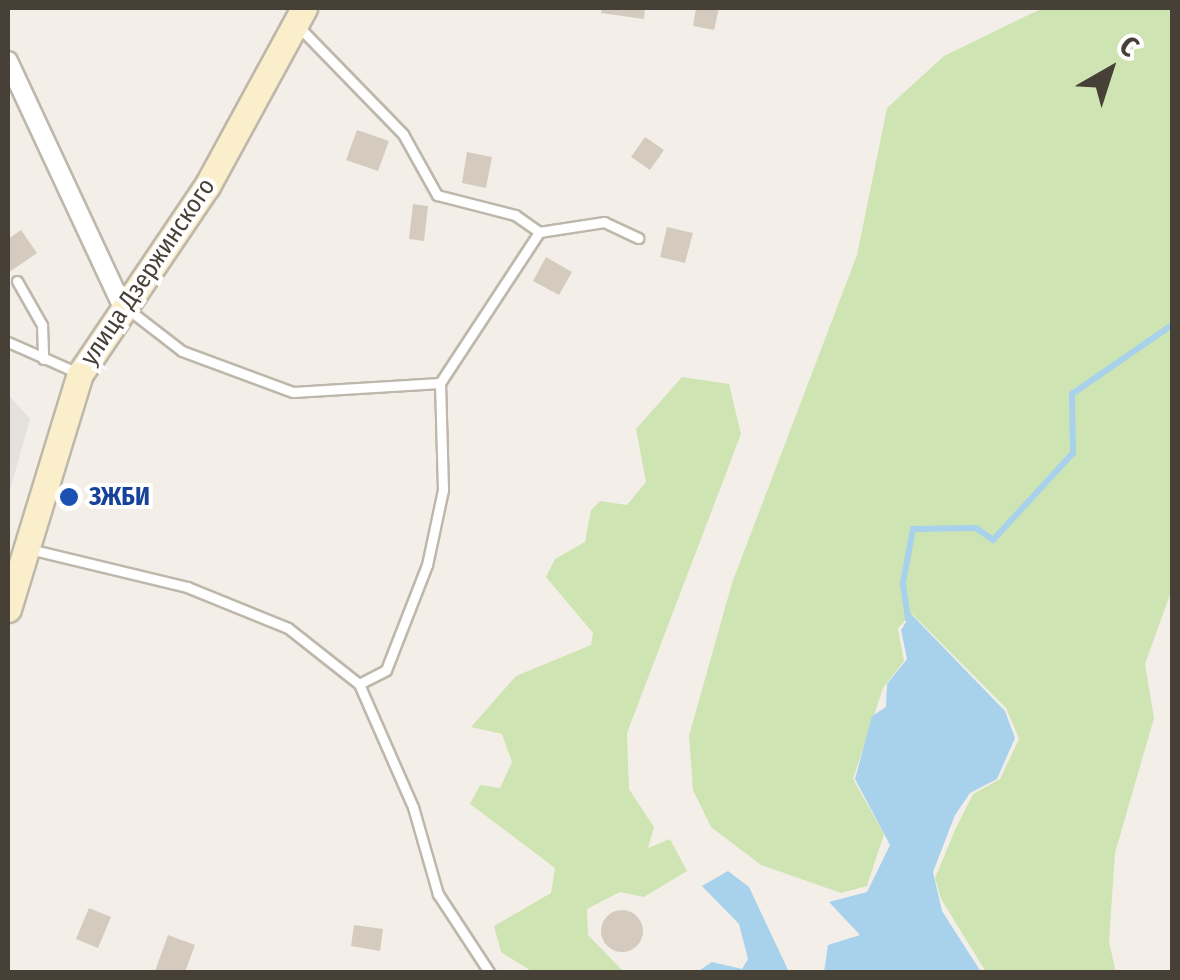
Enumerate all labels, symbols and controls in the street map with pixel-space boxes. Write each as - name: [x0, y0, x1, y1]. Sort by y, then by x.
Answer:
- north arrow: [1060, 20, 1160, 120]
- text: С: [1113, 29, 1145, 64]
- street label: улица Дзержинского: [74, 173, 222, 371]
- place label: ЗЖБИ: [89, 482, 150, 512]
- marker: ЗЖБИ: [58, 486, 80, 508]

